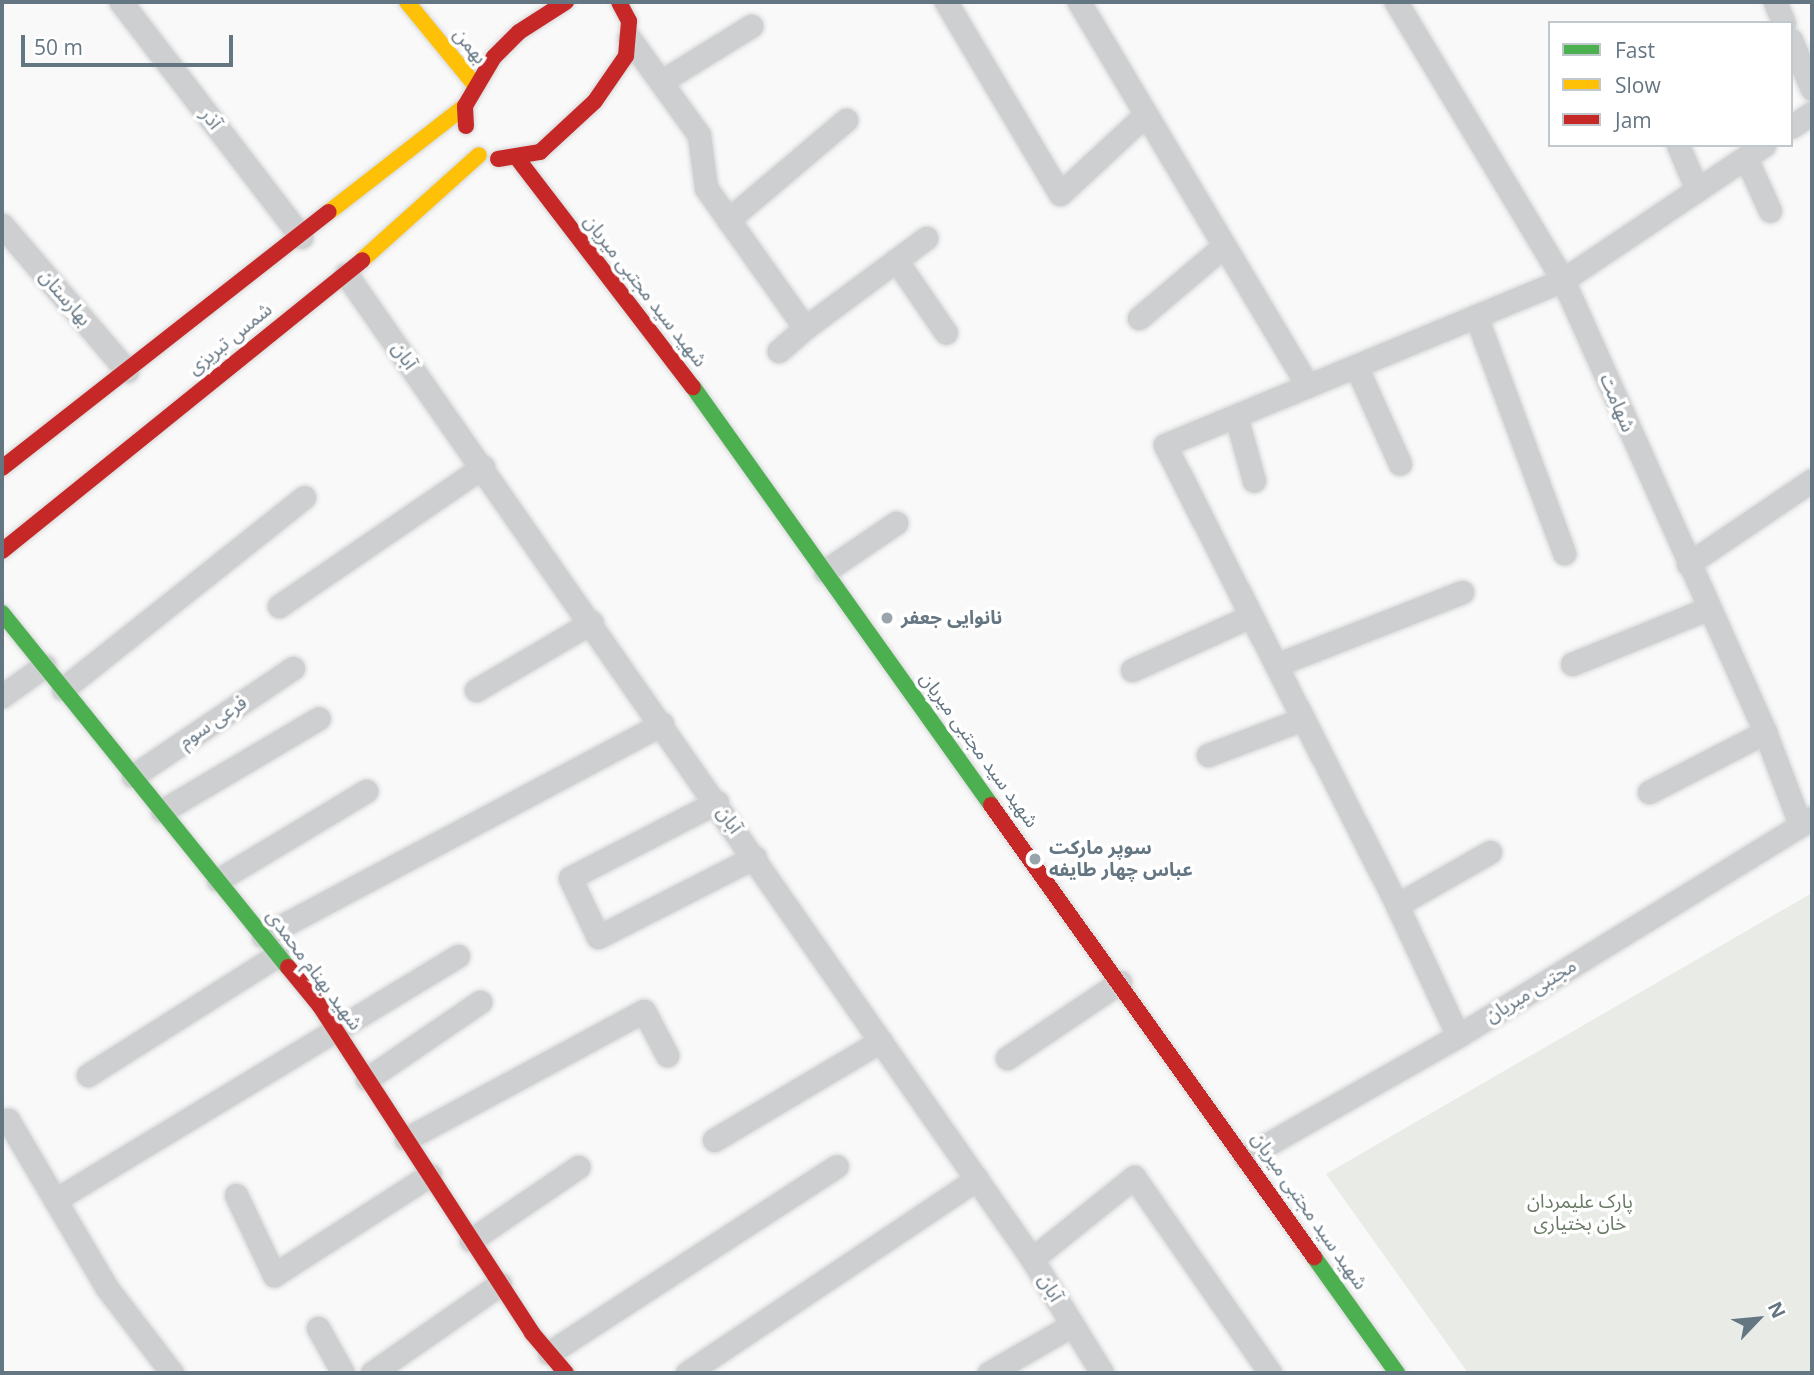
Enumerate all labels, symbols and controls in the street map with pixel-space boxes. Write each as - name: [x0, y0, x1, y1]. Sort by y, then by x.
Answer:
- scale bar: [24, 21, 236, 65]
- legend: [1548, 21, 1793, 147]
- street label: بهمن: [449, 23, 491, 69]
- text: 50 m: [34, 33, 83, 61]
- text: Fast: [1615, 36, 1655, 64]
- text: Slow: [1615, 71, 1661, 99]
- street label: آذر: [196, 104, 226, 134]
- text: Jam: [1615, 106, 1652, 134]
- street label: شهید سید مجتبی میریان: [579, 210, 711, 372]
- street label: بهارستان: [34, 265, 96, 331]
- street label: شمس تبریزی: [183, 298, 277, 380]
- street label: آبان: [387, 338, 421, 374]
- street label: شهامت: [1595, 371, 1639, 435]
- place label: نانوایی جعفر: [901, 607, 1002, 629]
- marker: نانوایی جعفر: [879, 610, 895, 626]
- street label: شهید سید مجتبی میریان: [915, 668, 1043, 832]
- street label: فرعی سوم: [175, 691, 251, 753]
- street label: آبان: [712, 802, 746, 838]
- place label: سوپر مارکت عباس چهار طایفه: [1049, 837, 1193, 881]
- marker: سوپر مارکت عباس چهار طایفه: [1027, 851, 1043, 867]
- street label: شهید بهنام محمدی: [261, 905, 367, 1035]
- street label: مجتبی میریان: [1481, 954, 1581, 1028]
- street label: شهید سید مجتبی میریان: [1246, 1128, 1372, 1294]
- park label: پارک علیمردان خان بختیاری: [1527, 1191, 1633, 1235]
- street label: آبان: [1033, 1270, 1067, 1306]
- north arrow: [1723, 1284, 1793, 1354]
- text: N: [1762, 1297, 1792, 1322]

